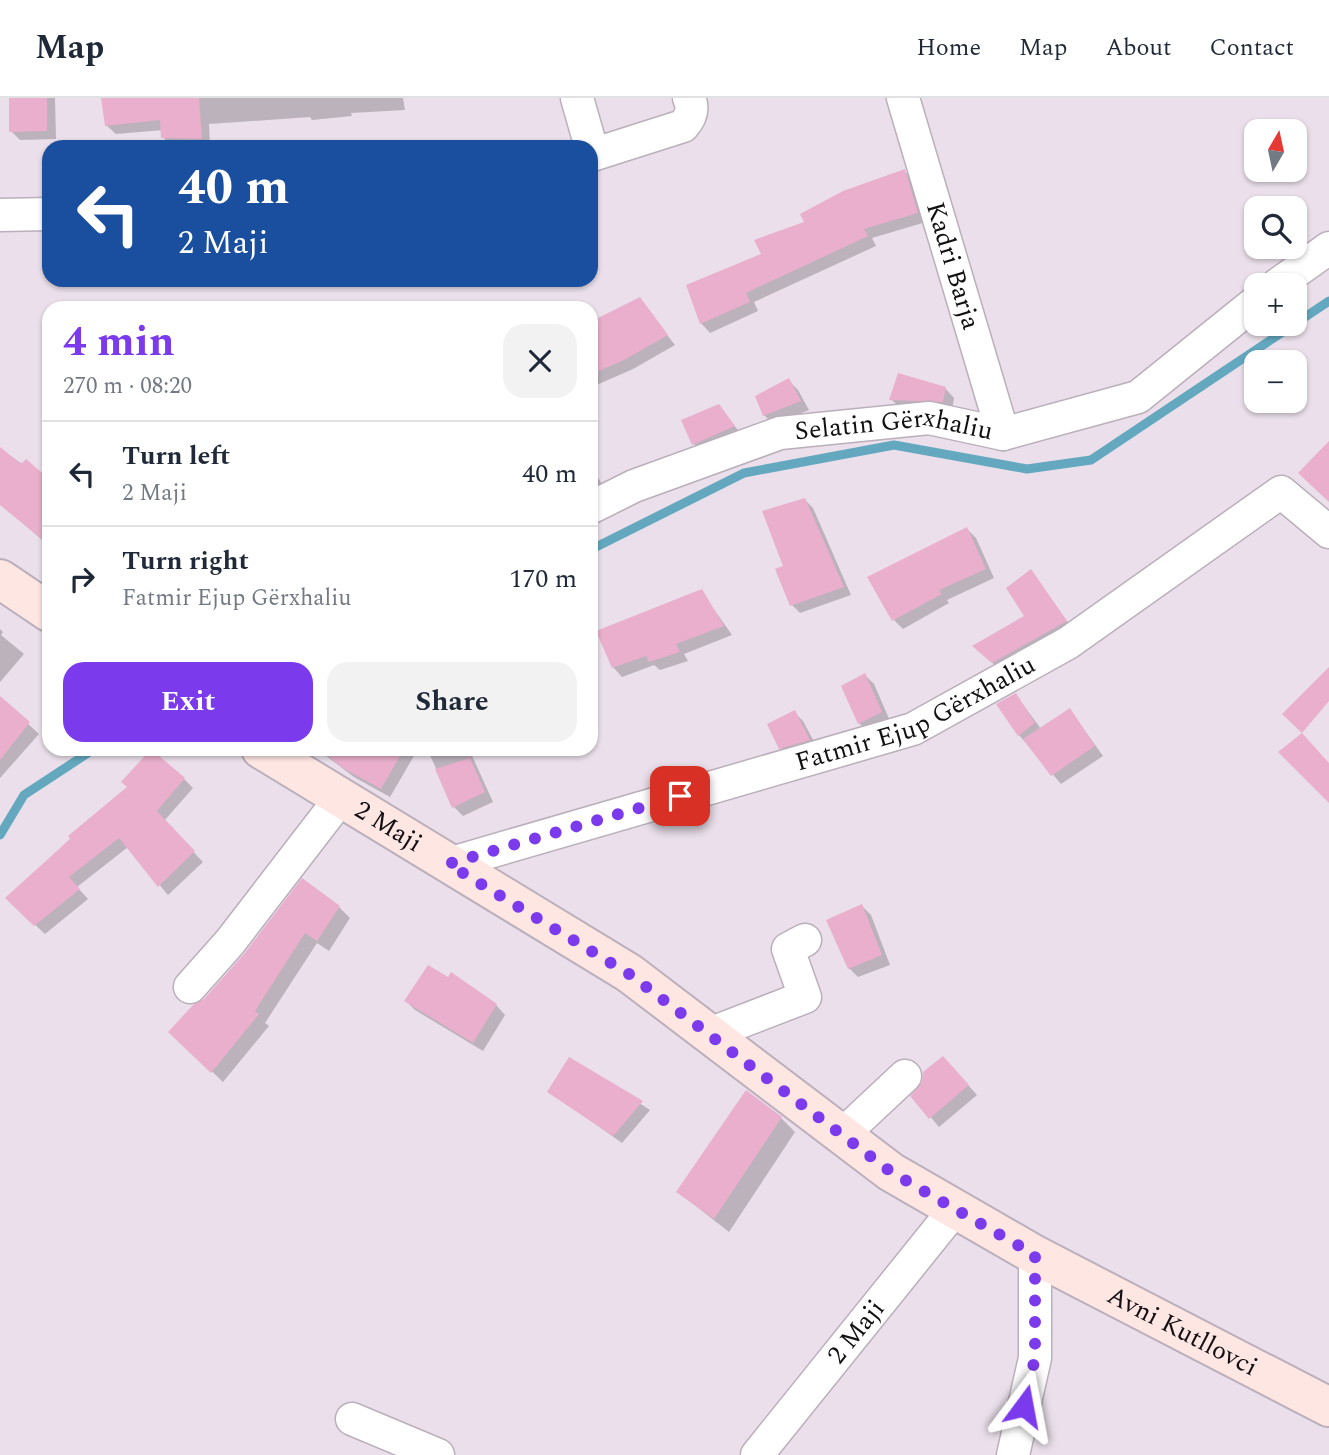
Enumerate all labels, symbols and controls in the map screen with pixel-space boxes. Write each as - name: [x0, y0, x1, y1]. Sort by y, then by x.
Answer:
- text: Map: [35, 23, 104, 73]
- text: Home: [916, 30, 981, 66]
- text: Map: [1019, 30, 1067, 66]
- text: About: [1105, 30, 1171, 66]
- text: Contact: [1209, 30, 1294, 66]
- north arrow: [1244, 119, 1307, 182]
- map controls: [1244, 119, 1307, 413]
- text: 40 m: [178, 151, 289, 226]
- icon: left: [63, 168, 154, 259]
- button: search: [1244, 196, 1307, 259]
- street label: Kadri Barja: [915, 197, 991, 335]
- text: 2 Maji: [178, 219, 268, 268]
- button: +: [1244, 273, 1307, 336]
- text: 4 min: [63, 311, 175, 374]
- button: close: [503, 324, 577, 398]
- button: −: [1244, 350, 1307, 413]
- text: 270 m · 08:20: [63, 369, 192, 404]
- street label: Selatin Gërxhaliu: [793, 397, 997, 451]
- text: Turn left: [122, 436, 230, 476]
- text: 40 m: [522, 454, 577, 494]
- icon: left: [63, 455, 101, 493]
- text: 2 Maji: [122, 476, 187, 511]
- text: Turn right: [122, 541, 249, 581]
- text: 170 m: [509, 559, 577, 599]
- icon: right: [63, 560, 101, 598]
- text: Fatmir Ejup Gërxhaliu: [122, 581, 351, 616]
- street label: Fatmir Ejup Gërxhaliu: [790, 645, 1043, 782]
- button: Exit: [63, 662, 313, 742]
- button: Share: [327, 662, 577, 742]
- pin: [650, 766, 710, 826]
- icon: arrive: [661, 777, 699, 815]
- street label: 2 Maji: [346, 790, 430, 863]
- street label: Avni Kutllovci: [1100, 1276, 1265, 1387]
- street label: 2 Maji: [817, 1291, 895, 1373]
- position arrow: [987, 1369, 1061, 1443]

